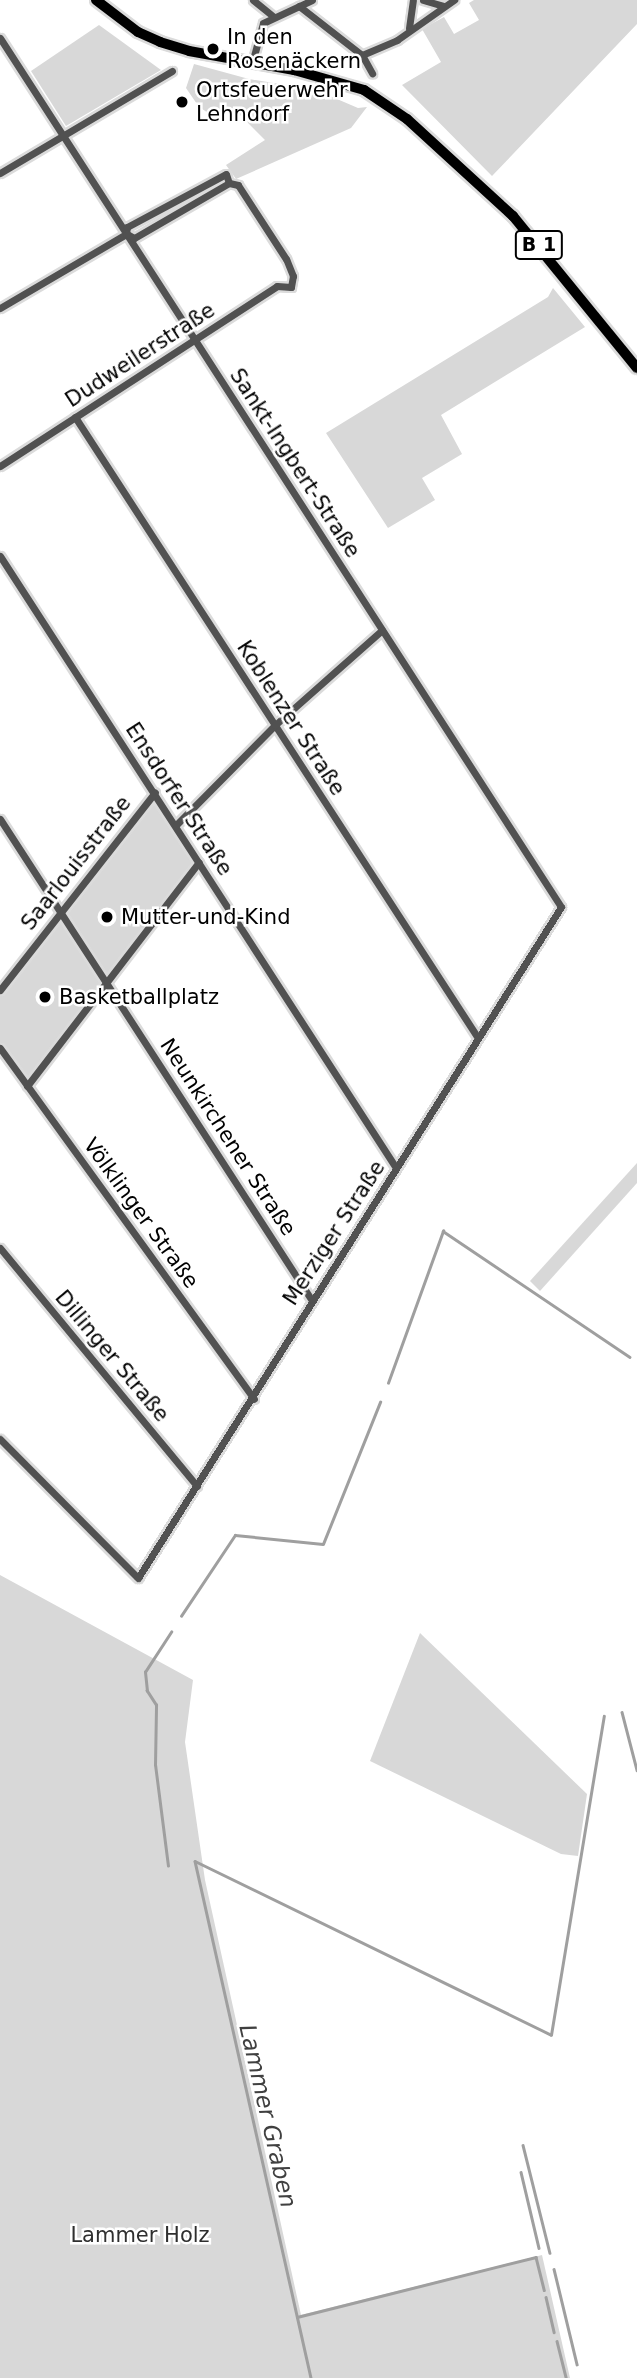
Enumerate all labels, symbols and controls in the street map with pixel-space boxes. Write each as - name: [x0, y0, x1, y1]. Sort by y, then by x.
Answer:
- place label: In den Rosenäckern: [227, 24, 361, 74]
- marker: In den Rosenäckern: [205, 41, 221, 57]
- place label: Ortsfeuerwehr Lehndorf: [196, 77, 348, 127]
- marker: Ortsfeuerwehr Lehndorf: [174, 94, 190, 110]
- road number: B 1: [514, 230, 564, 260]
- street label: Dudweilerstraße: [61, 297, 219, 413]
- street label: Sankt-Ingbert-Straße: [224, 364, 366, 562]
- street label: Koblenzer Straße: [232, 636, 350, 800]
- street label: Ensdorfer Straße: [120, 718, 238, 880]
- street label: Saarlouisstraße: [16, 791, 136, 935]
- place label: Mutter-und-Kind: [121, 904, 290, 930]
- marker: Mutter-und-Kind: [99, 909, 115, 925]
- place label: Basketballplatz: [59, 984, 219, 1010]
- marker: Basketballplatz: [37, 989, 53, 1005]
- street label: Neunkirchener Straße: [155, 1034, 301, 1240]
- street label: Völklinger Straße: [78, 1133, 204, 1293]
- street label: Merziger Straße: [278, 1156, 390, 1310]
- street label: Dillinger Straße: [50, 1285, 174, 1427]
- water label: Lammer Graben: [233, 2022, 303, 2210]
- park label: Lammer Holz: [70, 2222, 210, 2248]

